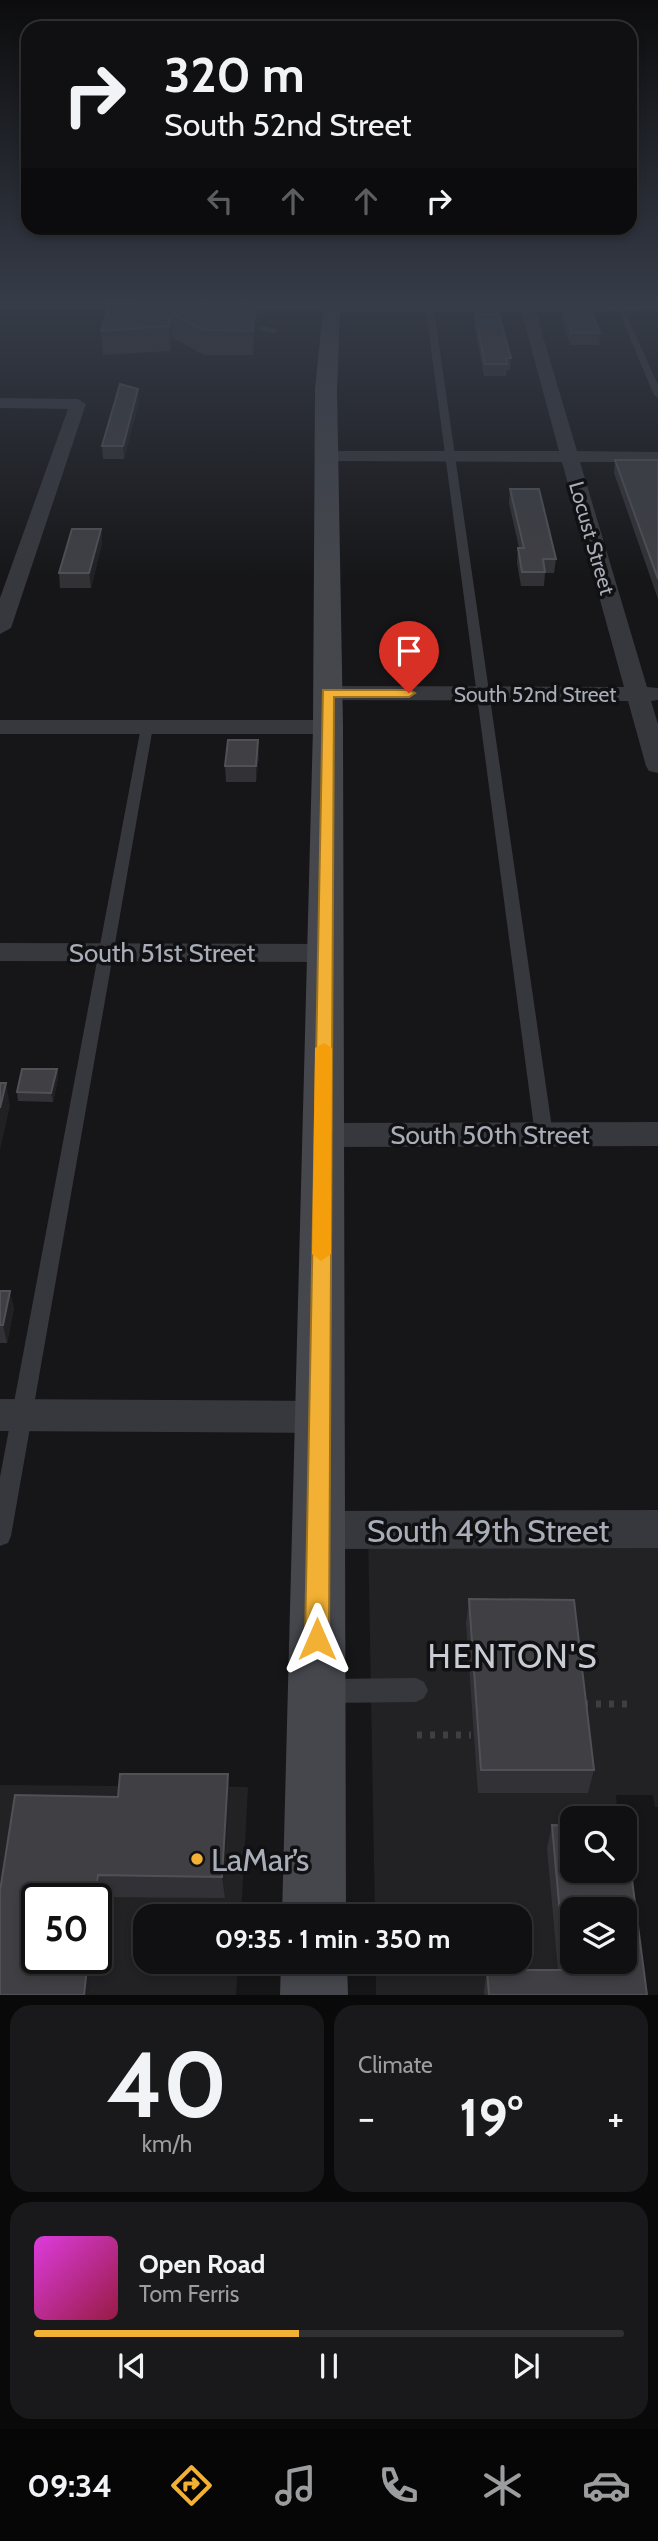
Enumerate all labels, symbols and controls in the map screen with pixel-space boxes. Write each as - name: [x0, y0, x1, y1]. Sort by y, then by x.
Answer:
- text: 320 m: [164, 45, 305, 104]
- icon: right: [49, 49, 140, 140]
- text: South 52nd Street: [164, 105, 412, 144]
- icon: left: [201, 182, 239, 220]
- icon: ahead: [274, 182, 312, 220]
- icon: ahead: [347, 182, 385, 220]
- icon: right: [420, 182, 458, 220]
- street label: Locust Street: [564, 478, 620, 598]
- pin: [379, 621, 439, 693]
- icon: arrive: [390, 632, 428, 670]
- street label: South 52nd Street: [454, 682, 616, 707]
- street label: South 51st Street: [69, 937, 256, 969]
- street label: South 50th Street: [390, 1119, 590, 1151]
- street label: South 49th Street: [367, 1511, 610, 1550]
- position arrow: [280, 1602, 354, 1676]
- district label: HENTON'S: [427, 1636, 599, 1676]
- map controls: [560, 1806, 637, 1974]
- button: search: [560, 1806, 637, 1883]
- place label: LaMar’s: [211, 1840, 309, 1879]
- marker: LaMar’s: [189, 1851, 205, 1867]
- speed limit sign: 50: [21, 1883, 112, 1974]
- button: layers: [560, 1897, 637, 1974]
- text: 09:35 · 1 min · 350 m: [215, 1923, 450, 1955]
- text: 40: [107, 2029, 227, 2140]
- text: Climate: [358, 2051, 433, 2079]
- text: 19°: [459, 2086, 523, 2149]
- text: −: [358, 2094, 375, 2141]
- text: +: [607, 2094, 624, 2141]
- text: km/h: [142, 2130, 192, 2158]
- text: Open Road: [139, 2248, 265, 2280]
- text: Tom Ferris: [139, 2280, 239, 2308]
- icon: previous: [113, 2347, 151, 2385]
- icon: pause: [310, 2347, 348, 2385]
- icon: next: [507, 2347, 545, 2385]
- icon: directions: [167, 2461, 216, 2510]
- icon: music: [271, 2461, 320, 2510]
- icon: phone: [374, 2461, 423, 2510]
- icon: climate: [478, 2461, 527, 2510]
- icon: car: [582, 2461, 631, 2510]
- text: 09:34: [27, 2466, 112, 2505]

